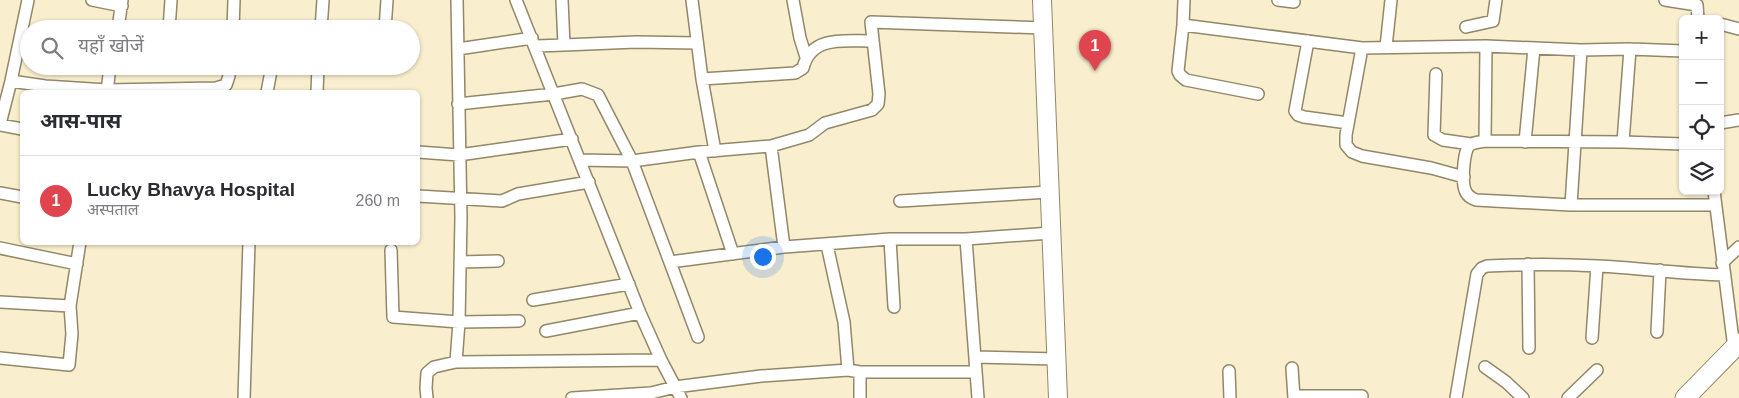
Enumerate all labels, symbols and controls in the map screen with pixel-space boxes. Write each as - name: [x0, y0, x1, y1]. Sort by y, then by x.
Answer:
- map controls: [1679, 15, 1724, 195]
- button: +: [1679, 15, 1724, 60]
- search box: [20, 20, 420, 75]
- pin: 1: [1079, 30, 1111, 71]
- icon: search: [38, 34, 66, 62]
- text: यहाँ खोजें: [78, 35, 144, 56]
- button: −: [1679, 60, 1724, 105]
- button: locate: [1679, 105, 1724, 150]
- text: आस-पास: [40, 109, 121, 132]
- button: layers: [1679, 150, 1724, 195]
- text: Lucky Bhavya Hospital: [87, 179, 295, 200]
- text: 1: [52, 192, 60, 209]
- text: 260 m: [356, 192, 400, 209]
- text: अस्पताल: [87, 201, 139, 218]
- your location: [750, 244, 776, 270]

